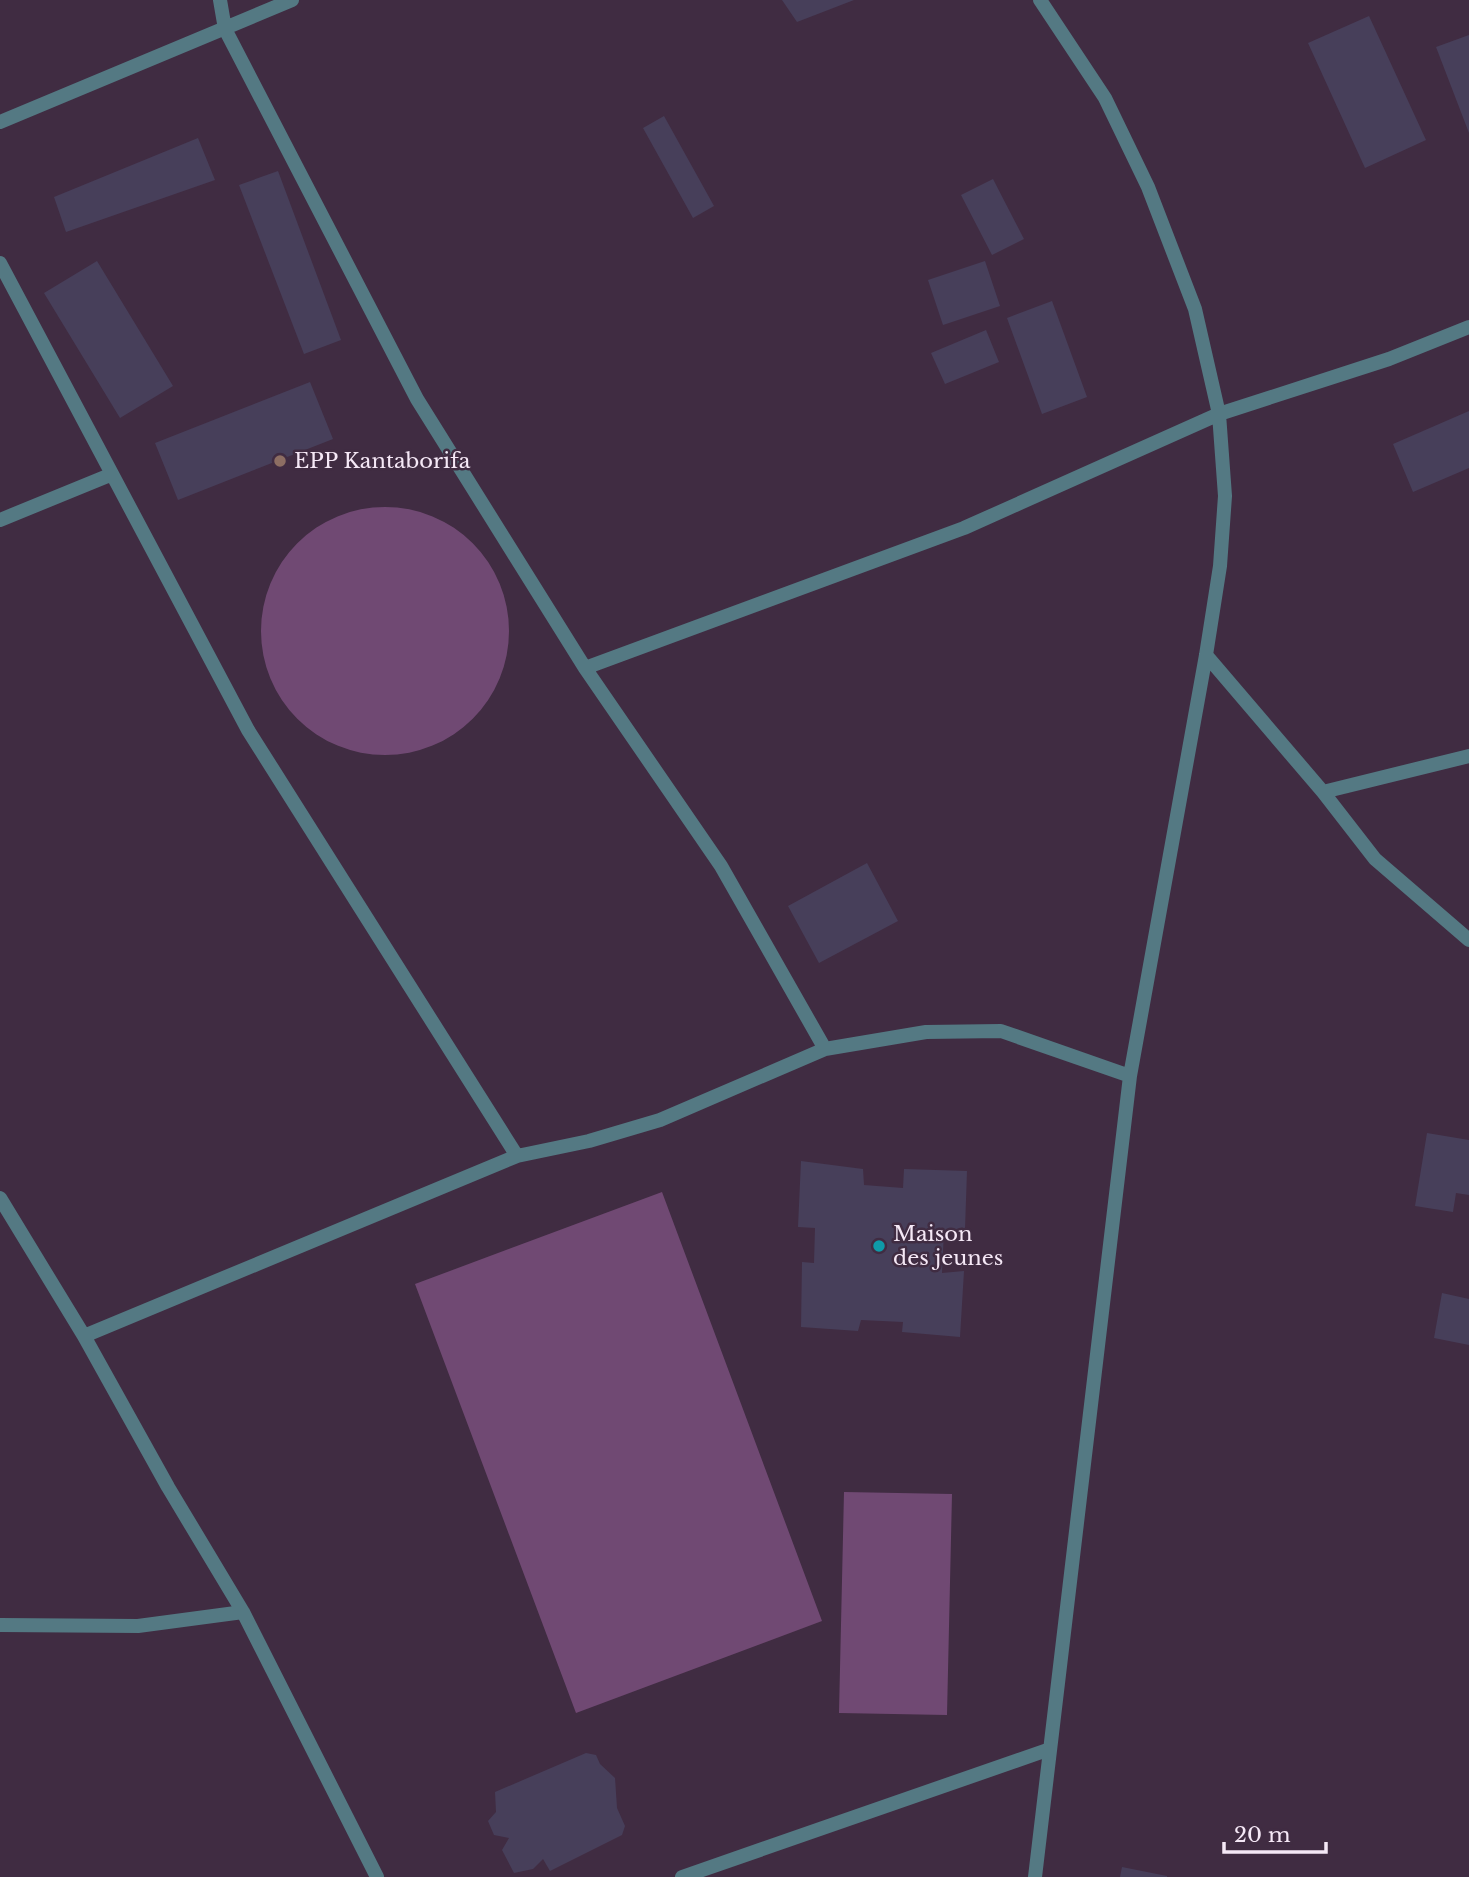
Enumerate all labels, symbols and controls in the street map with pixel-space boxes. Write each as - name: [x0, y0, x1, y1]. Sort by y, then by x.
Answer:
- place label: EPP Kantaborifa: [294, 448, 471, 474]
- marker: EPP Kantaborifa: [272, 453, 288, 469]
- place label: Maison des jeunes: [893, 1221, 1003, 1271]
- marker: Maison des jeunes: [871, 1238, 887, 1254]
- scale bar: [1224, 1811, 1326, 1855]
- text: 20 m: [1234, 1822, 1291, 1848]

